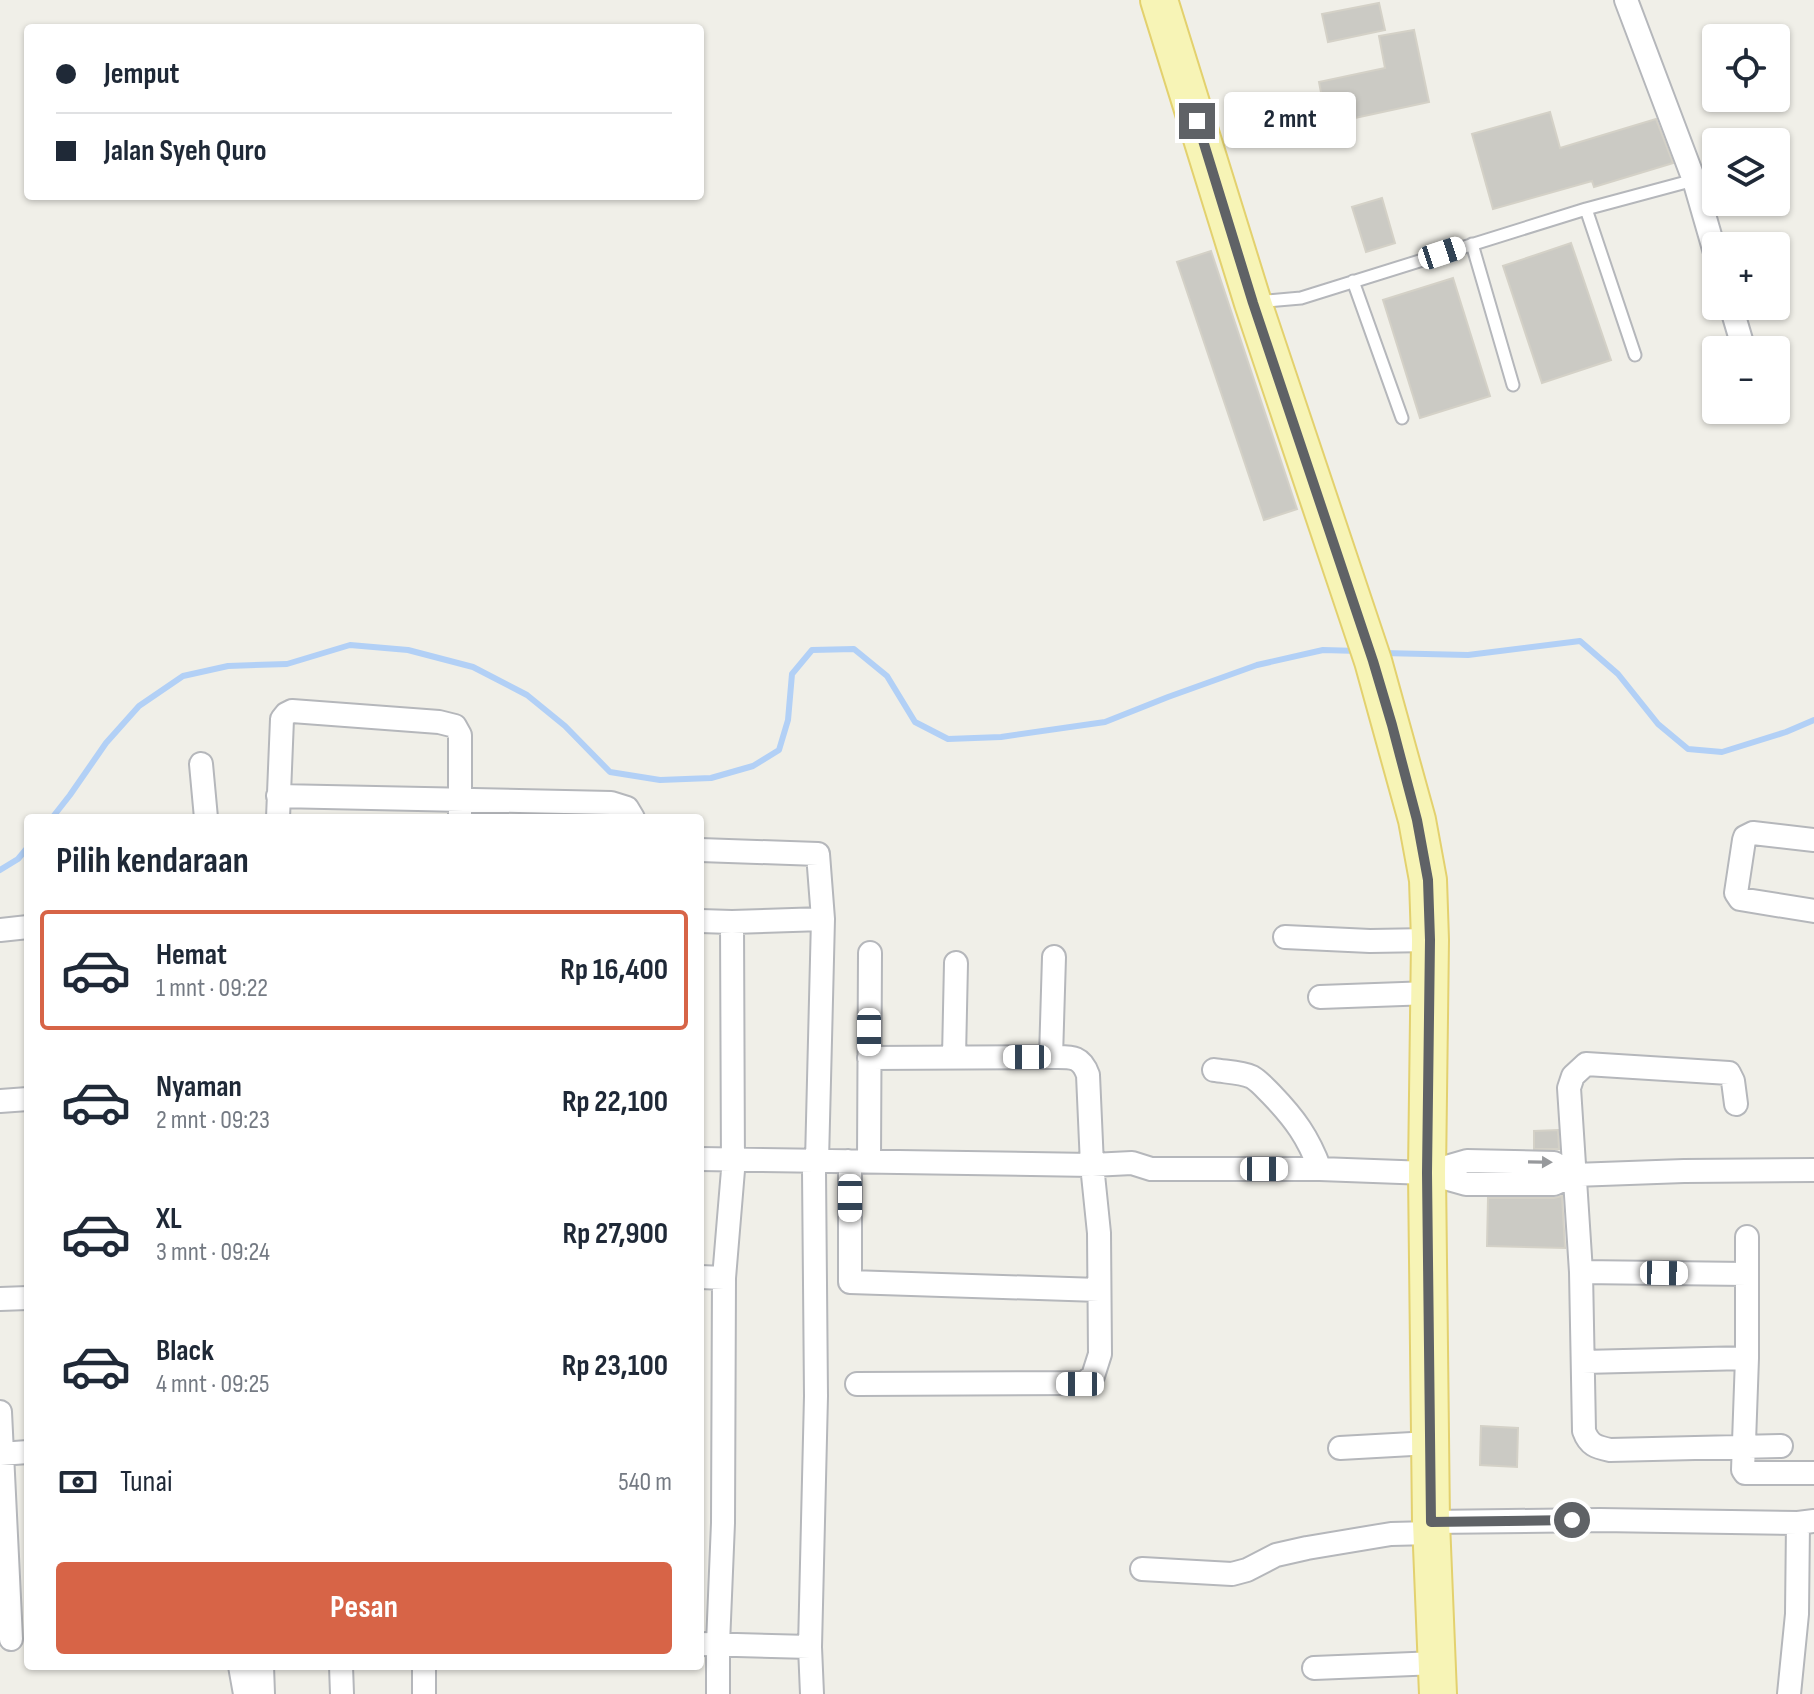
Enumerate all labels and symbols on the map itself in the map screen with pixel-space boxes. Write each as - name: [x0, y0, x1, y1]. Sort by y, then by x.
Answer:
- callout: 2 mnt: [1225, 93, 1357, 149]
- route end: [1179, 103, 1215, 139]
- car: [1415, 234, 1469, 272]
- car: [857, 1008, 881, 1056]
- car: [1003, 1045, 1051, 1069]
- one-way arrow: [1528, 1156, 1553, 1169]
- car: [1240, 1157, 1288, 1181]
- car: [838, 1174, 862, 1222]
- car: [1640, 1261, 1688, 1285]
- car: [1056, 1372, 1104, 1396]
- route start: [1554, 1502, 1590, 1538]

